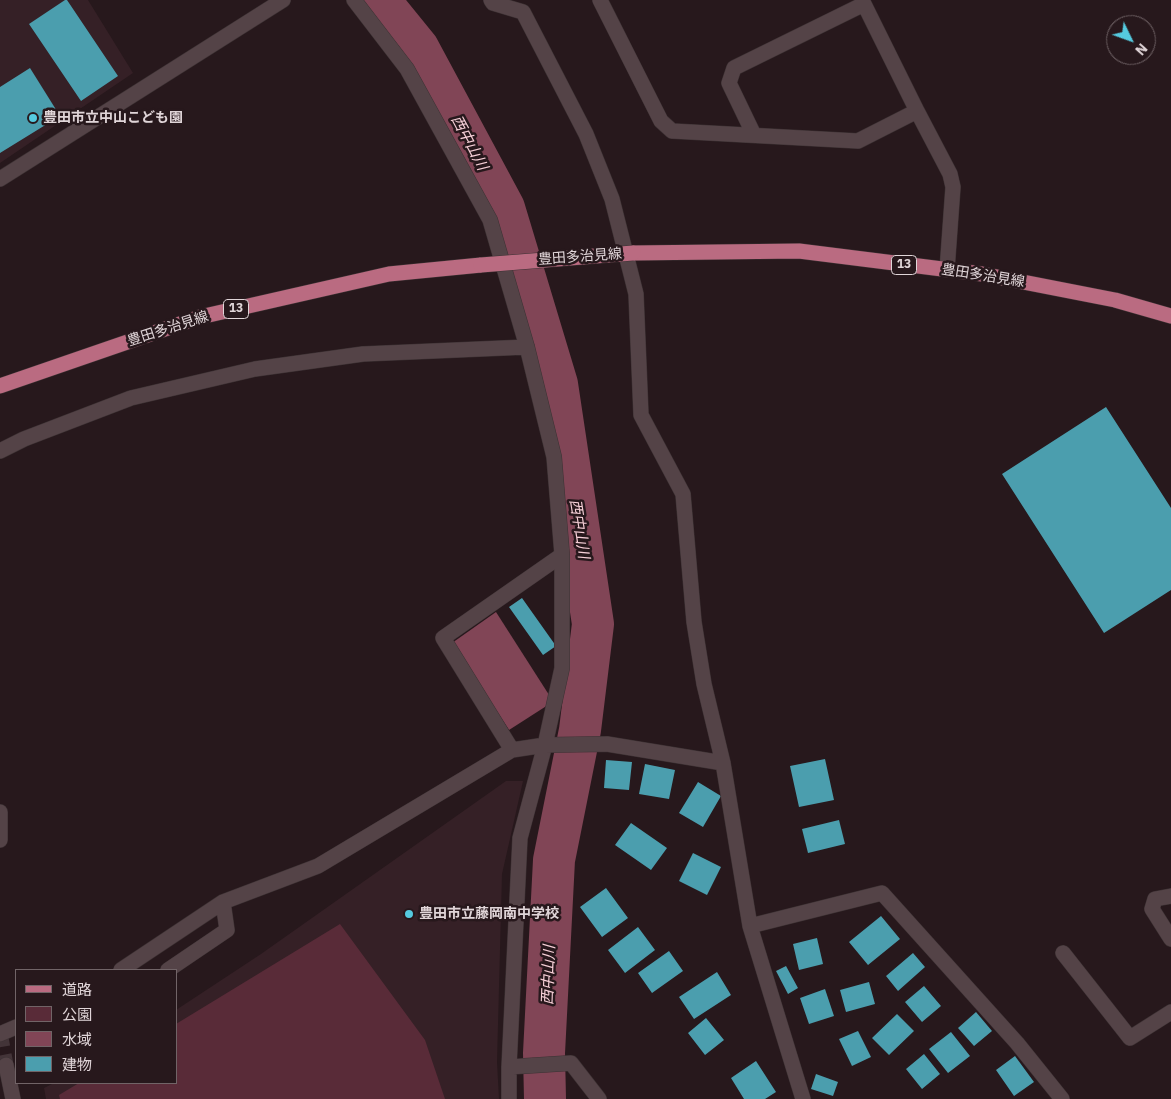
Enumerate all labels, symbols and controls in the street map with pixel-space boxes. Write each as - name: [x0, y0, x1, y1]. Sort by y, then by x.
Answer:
- north arrow: [1106, 15, 1156, 65]
- text: N: [1131, 40, 1151, 59]
- place label: 豊田市立中山こども園: [43, 110, 183, 126]
- marker: 豊田市立中山こども園: [27, 112, 39, 124]
- water label: 西中山川: [447, 112, 491, 174]
- street label: 豊田多治見線: [538, 246, 622, 268]
- road number: 13: [892, 256, 916, 274]
- street label: 豊田多治見線: [940, 261, 1026, 291]
- road number: 13: [224, 300, 248, 318]
- street label: 豊田多治見線: [125, 308, 211, 350]
- water label: 西中山川: [565, 498, 593, 560]
- place label: 豊田市立藤岡南中学校: [419, 906, 559, 922]
- marker: 豊田市立藤岡南中学校: [403, 908, 415, 920]
- water label: 西中山川: [539, 945, 559, 1005]
- legend: [15, 969, 178, 1084]
- text: 道路: [62, 980, 92, 999]
- text: 公園: [62, 1005, 92, 1024]
- text: 水域: [62, 1030, 92, 1049]
- text: 建物: [62, 1055, 92, 1074]

